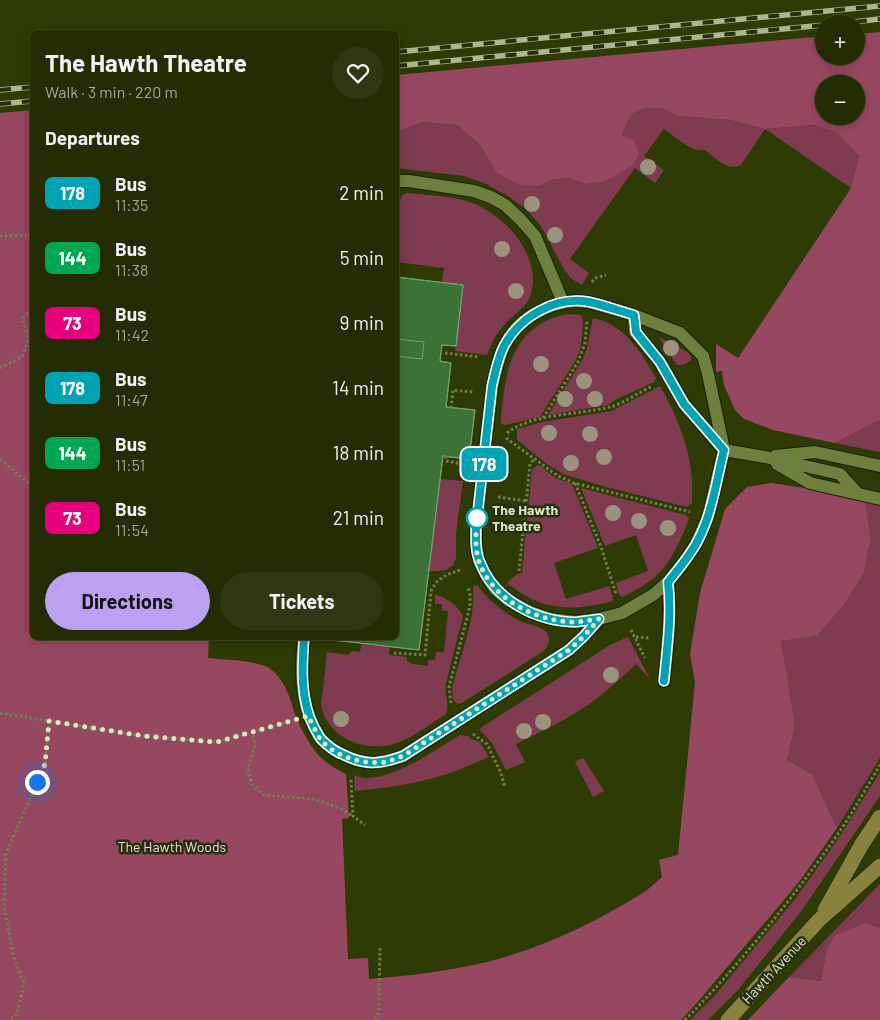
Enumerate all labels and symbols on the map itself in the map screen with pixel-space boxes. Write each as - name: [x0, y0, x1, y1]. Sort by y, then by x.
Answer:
- line badge: 178: [455, 448, 513, 480]
- place label: The Hawth Theatre: [492, 501, 558, 534]
- marker: The Hawth Theatre: [466, 507, 488, 529]
- your location: [25, 770, 50, 795]
- park label: The Hawth Woods: [118, 838, 227, 855]
- street label: Hawth Avenue: [738, 932, 809, 1007]

